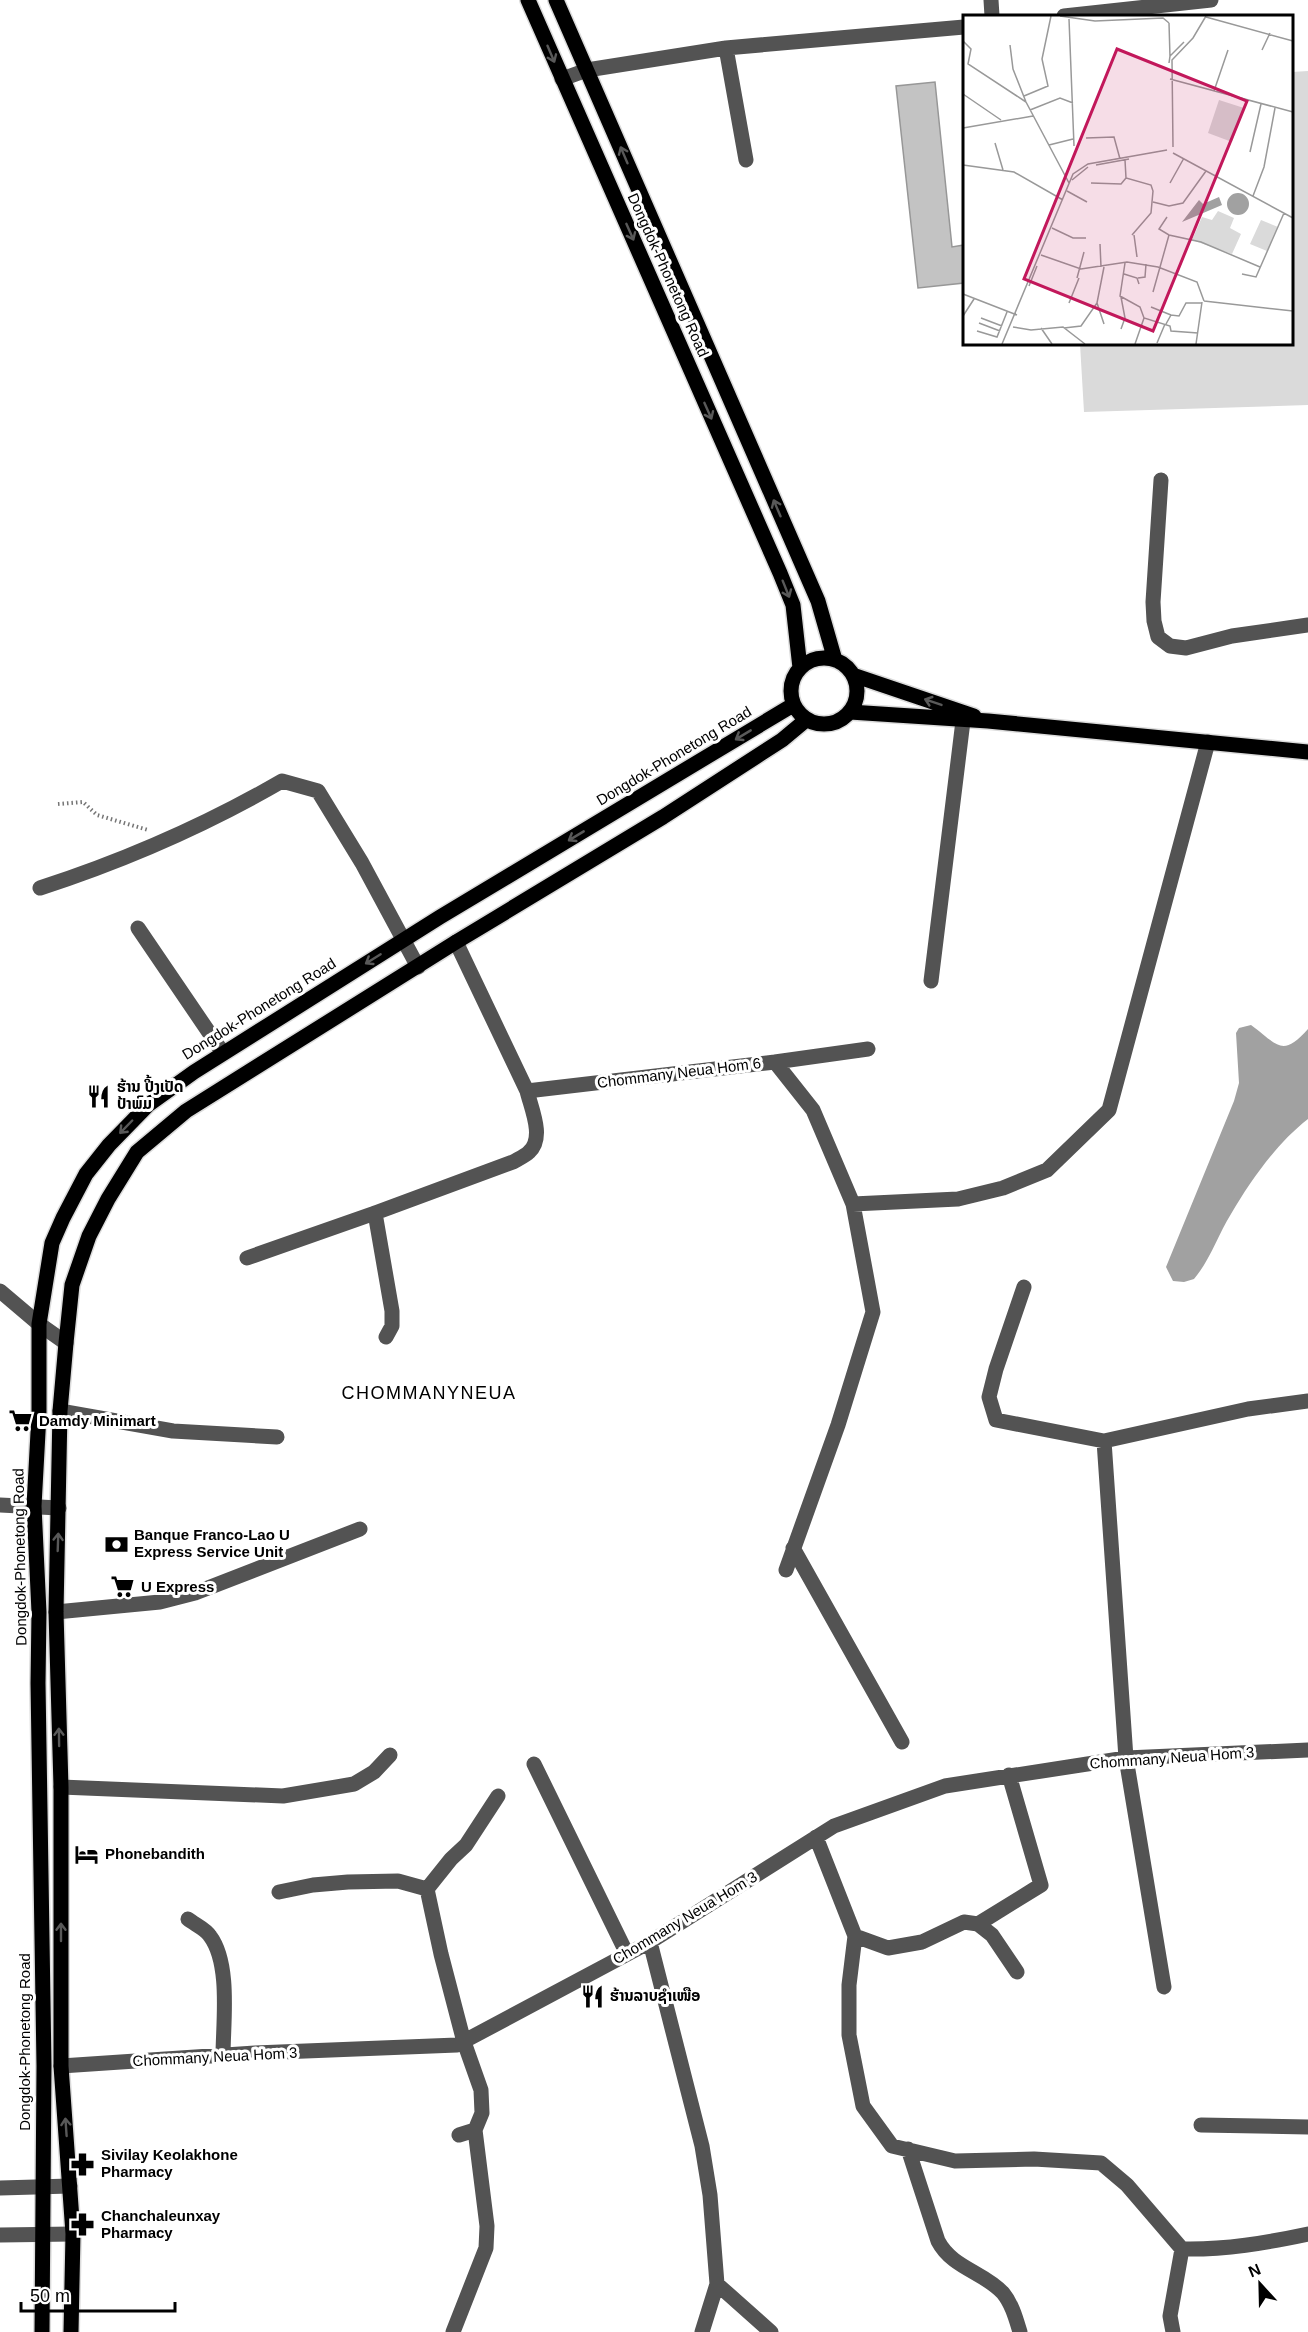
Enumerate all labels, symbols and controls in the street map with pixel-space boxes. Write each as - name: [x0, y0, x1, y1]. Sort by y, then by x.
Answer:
- inset map: [963, 15, 1293, 345]
- one-way arrow: [546, 44, 557, 62]
- one-way arrow: [618, 147, 629, 165]
- street label: Dongdok-Phonetong Road: [625, 190, 712, 359]
- one-way arrow: [624, 223, 636, 241]
- one-way arrow: [703, 401, 714, 419]
- one-way arrow: [771, 499, 782, 517]
- one-way arrow: [782, 579, 793, 598]
- one-way arrow: [924, 695, 942, 706]
- street label: Dongdok-Phonetong Road: [593, 703, 754, 809]
- one-way arrow: [735, 730, 752, 742]
- one-way arrow: [568, 830, 585, 842]
- one-way arrow: [365, 953, 382, 965]
- street label: Dongdok-Phonetong Road: [179, 954, 339, 1063]
- street label: Chommany Neua Hom 6: [596, 1054, 762, 1091]
- place label: ຮ້ານ ປີ້ງເປັດ ປ້າພົມ: [117, 1074, 183, 1112]
- restaurant icon: ຮ້ານ ປີ້ງເປັດ ປ້າພົມ: [86, 1083, 112, 1109]
- one-way arrow: [119, 1120, 133, 1135]
- district label: CHOMMANYNEUA: [341, 1383, 517, 1403]
- supermarket icon: Damdy Minimart: [8, 1408, 34, 1434]
- place label: Damdy Minimart: [39, 1412, 156, 1429]
- street label: Dongdok-Phonetong Road: [9, 1468, 30, 1646]
- place label: Banque Franco-Lao U Express Service Unit: [134, 1526, 290, 1560]
- bank icon: Banque Franco-Lao U Express Service Unit: [103, 1531, 129, 1557]
- one-way arrow: [53, 1532, 64, 1552]
- supermarket icon: U Express: [110, 1574, 136, 1600]
- place label: U Express: [141, 1578, 214, 1595]
- one-way arrow: [54, 1727, 65, 1747]
- street label: Chommany Neua Hom 3: [1089, 1743, 1255, 1772]
- hotel icon: Phonebandith: [74, 1841, 100, 1867]
- place label: Phonebandith: [105, 1845, 205, 1862]
- street label: Chommany Neua Hom 3: [610, 1868, 760, 1967]
- one-way arrow: [55, 1922, 67, 1942]
- street label: Dongdok-Phonetong Road: [16, 1953, 33, 2131]
- restaurant icon: ຮ້ານລາບຊຳເໜືອ: [579, 1983, 605, 2009]
- place label: ຮ້ານລາບຊຳເໜືອ: [610, 1986, 700, 2004]
- street label: Chommany Neua Hom 3: [132, 2044, 298, 2069]
- one-way arrow: [60, 2117, 71, 2137]
- place label: Sivilay Keolakhone Pharmacy: [101, 2146, 238, 2180]
- pharmacy icon: Sivilay Keolakhone Pharmacy: [70, 2151, 96, 2177]
- place label: Chanchaleunxay Pharmacy: [101, 2207, 221, 2241]
- pharmacy icon: Chanchaleunxay Pharmacy: [70, 2212, 96, 2238]
- north arrow: [1230, 2254, 1290, 2314]
- text: N: [1246, 2261, 1263, 2281]
- scale bar: [21, 2275, 176, 2313]
- text: 50 m: [30, 2286, 70, 2306]

